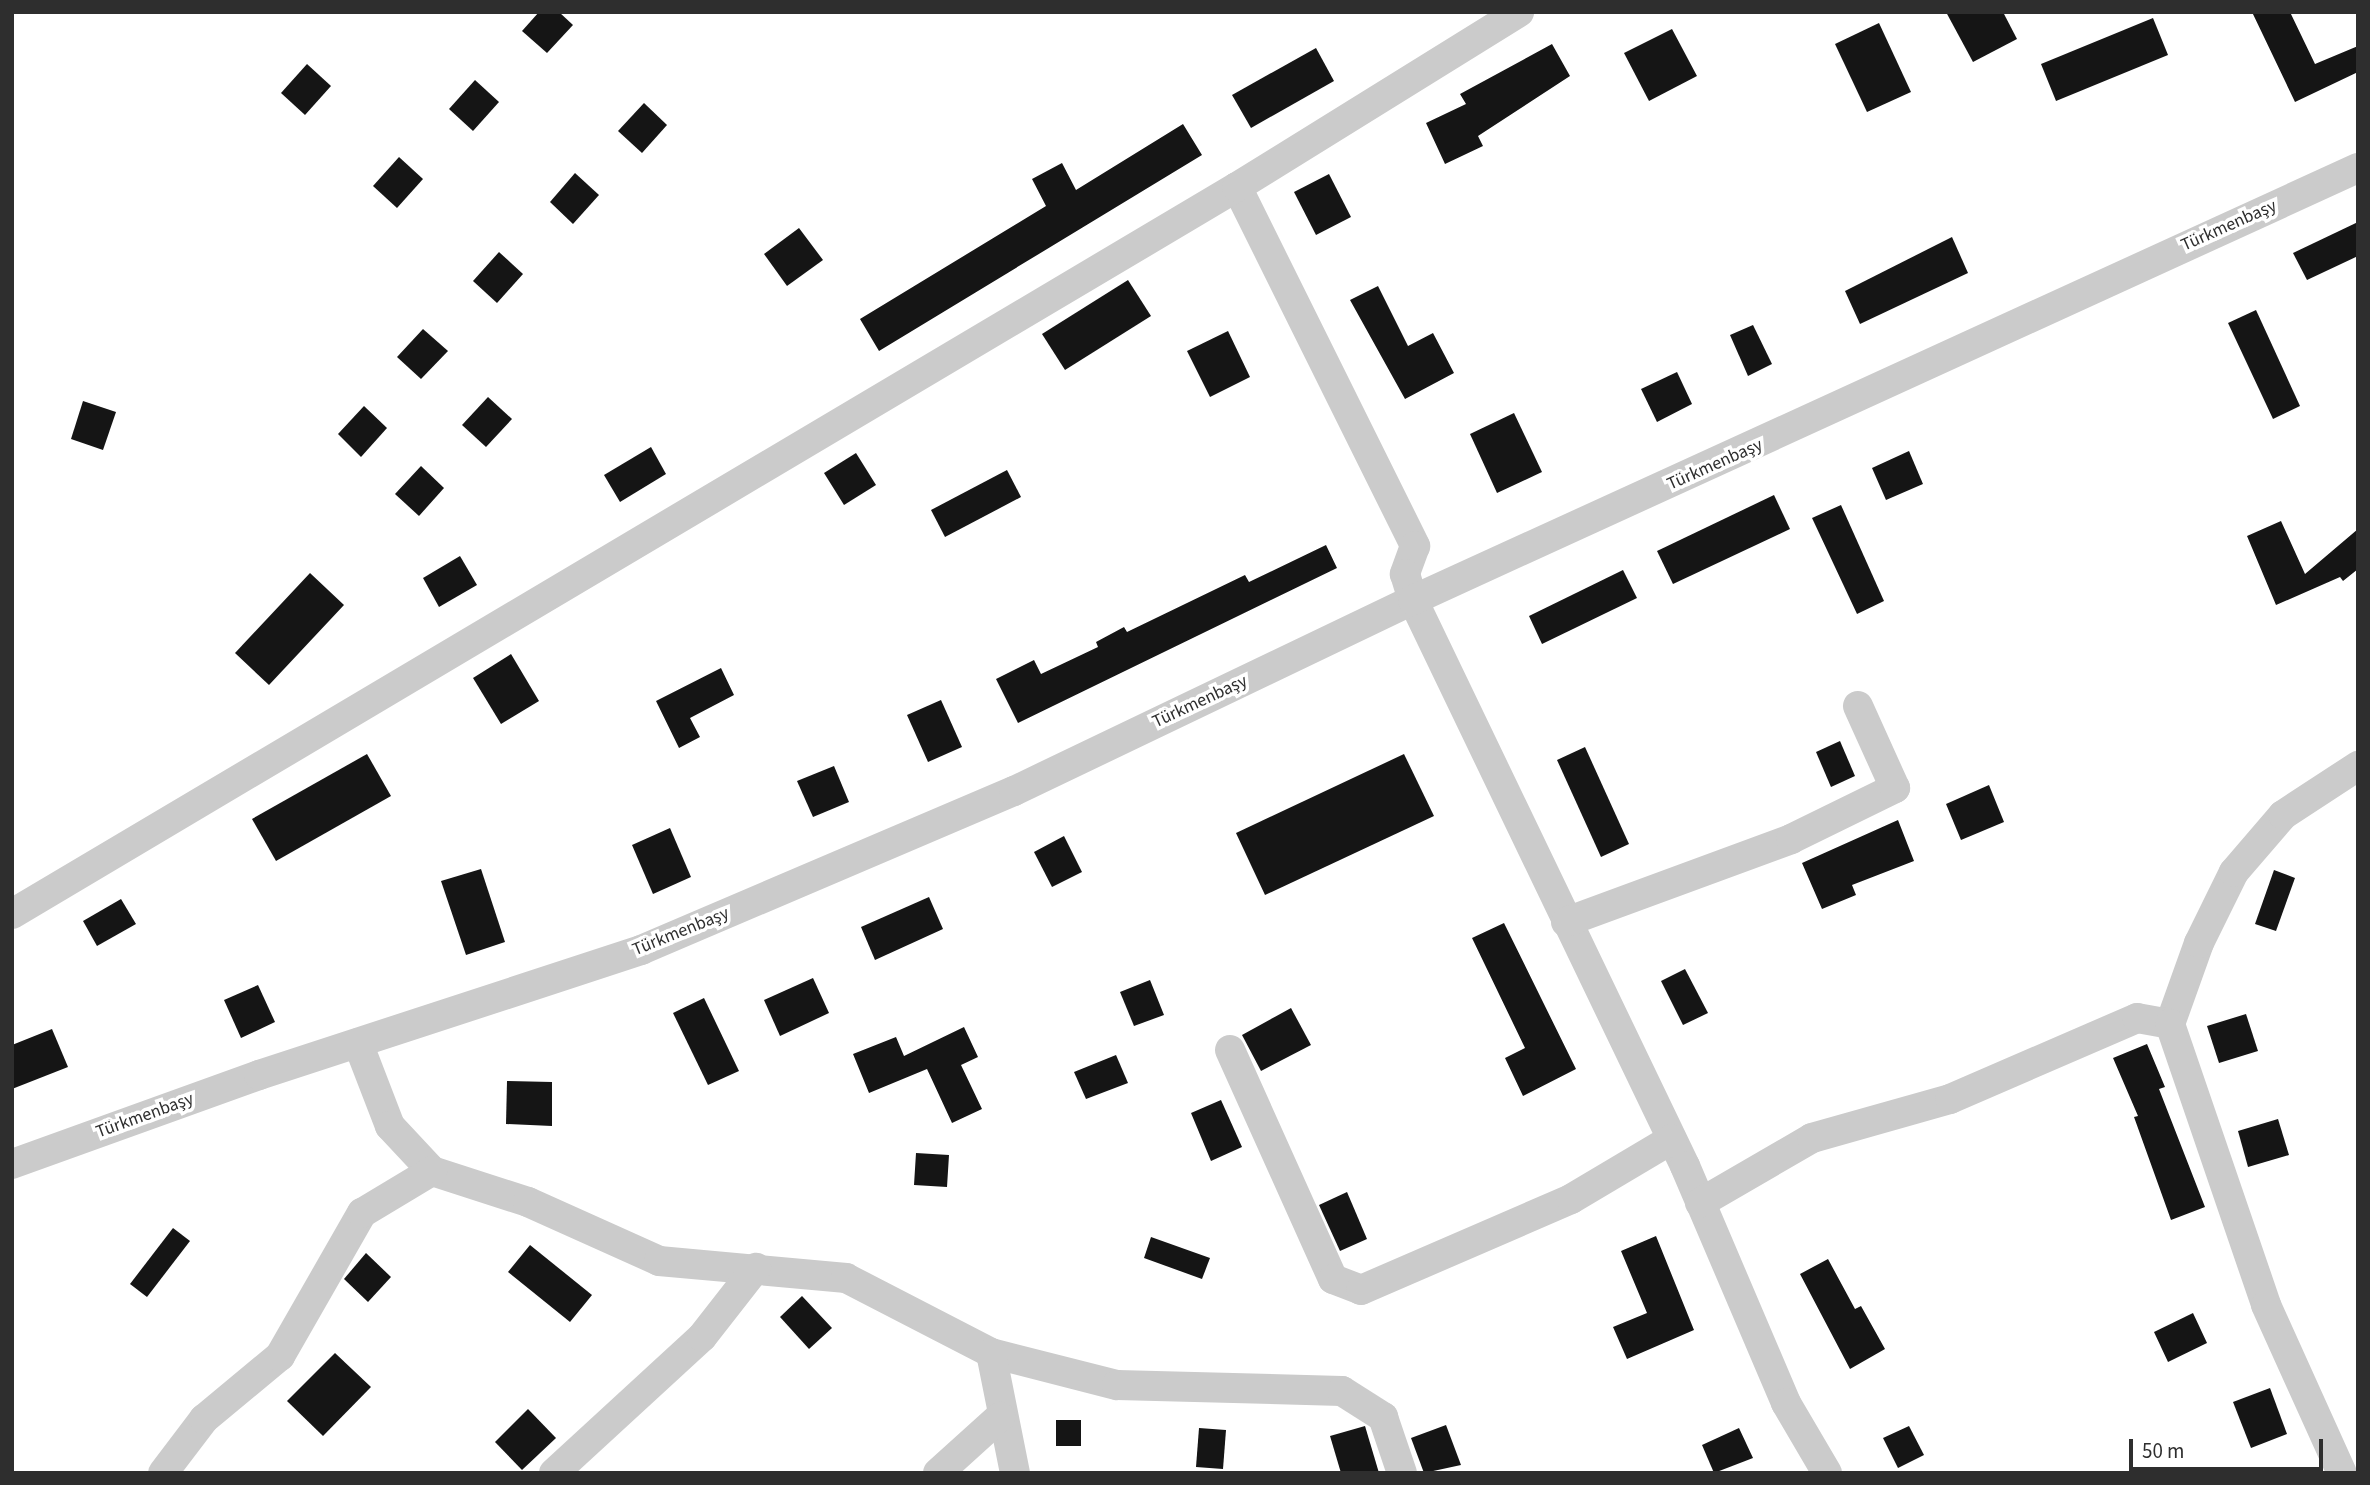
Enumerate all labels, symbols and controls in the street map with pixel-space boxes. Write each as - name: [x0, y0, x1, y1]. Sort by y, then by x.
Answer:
- street label: Türkmenbaşy: [2178, 195, 2280, 257]
- street label: Türkmenbaşy: [1664, 434, 1766, 496]
- street label: Türkmenbaşy: [1149, 671, 1251, 733]
- street label: Türkmenbaşy: [630, 903, 732, 961]
- street label: Türkmenbaşy: [93, 1088, 197, 1144]
- scale bar: [2132, 1426, 2326, 1470]
- text: 50 m: [2142, 1436, 2184, 1466]

